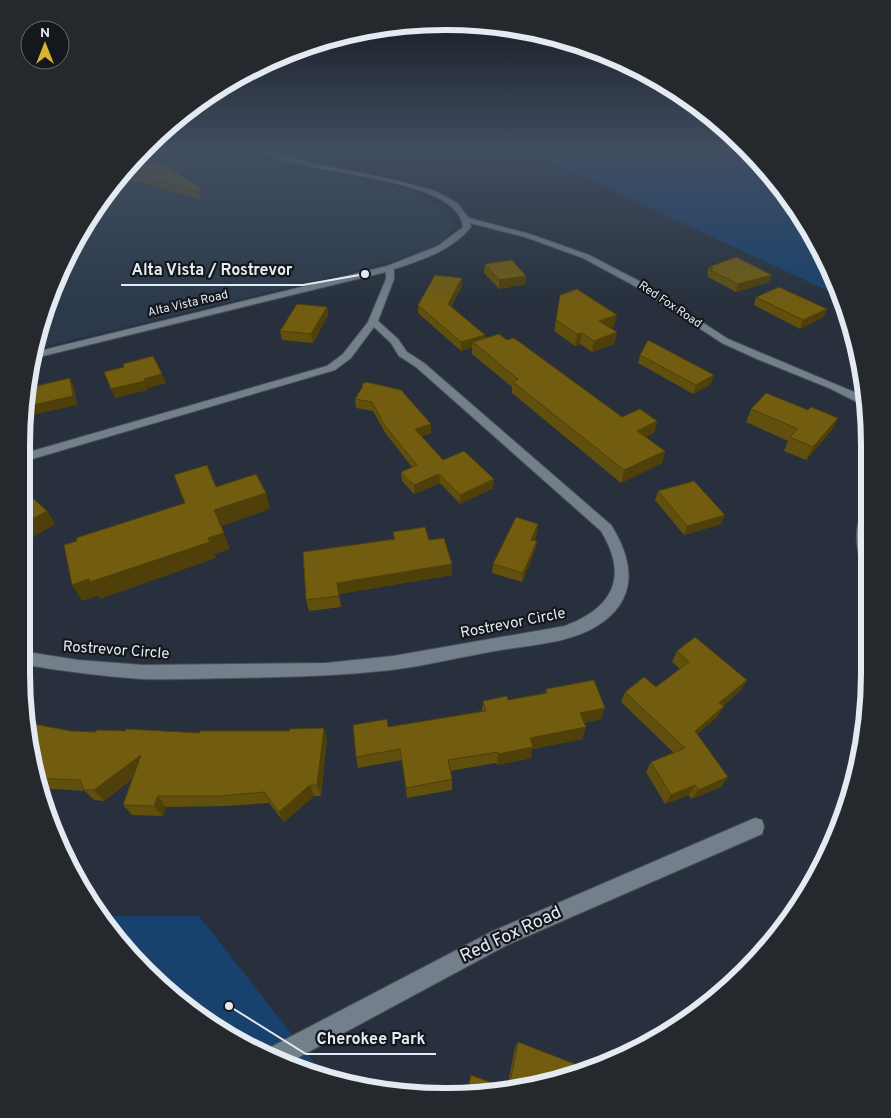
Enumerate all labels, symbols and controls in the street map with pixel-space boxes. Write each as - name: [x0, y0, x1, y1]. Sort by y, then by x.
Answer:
- north arrow: [20, 20, 70, 70]
- text: N: [40, 25, 50, 42]
- callout: Alta Vista / Rostrevor: [121, 254, 303, 285]
- text: Alta Vista / Rostrevor: [131, 261, 293, 281]
- street label: Red Fox Road: [635, 278, 705, 332]
- street label: Alta Vista Road: [146, 287, 230, 321]
- street label: Rostrevor Circle: [459, 604, 567, 644]
- street label: Rostrevor Circle: [62, 638, 170, 664]
- street label: Red Fox Road: [457, 901, 565, 969]
- callout: Cherokee Park: [306, 1023, 436, 1054]
- text: Cherokee Park: [316, 1030, 426, 1050]

